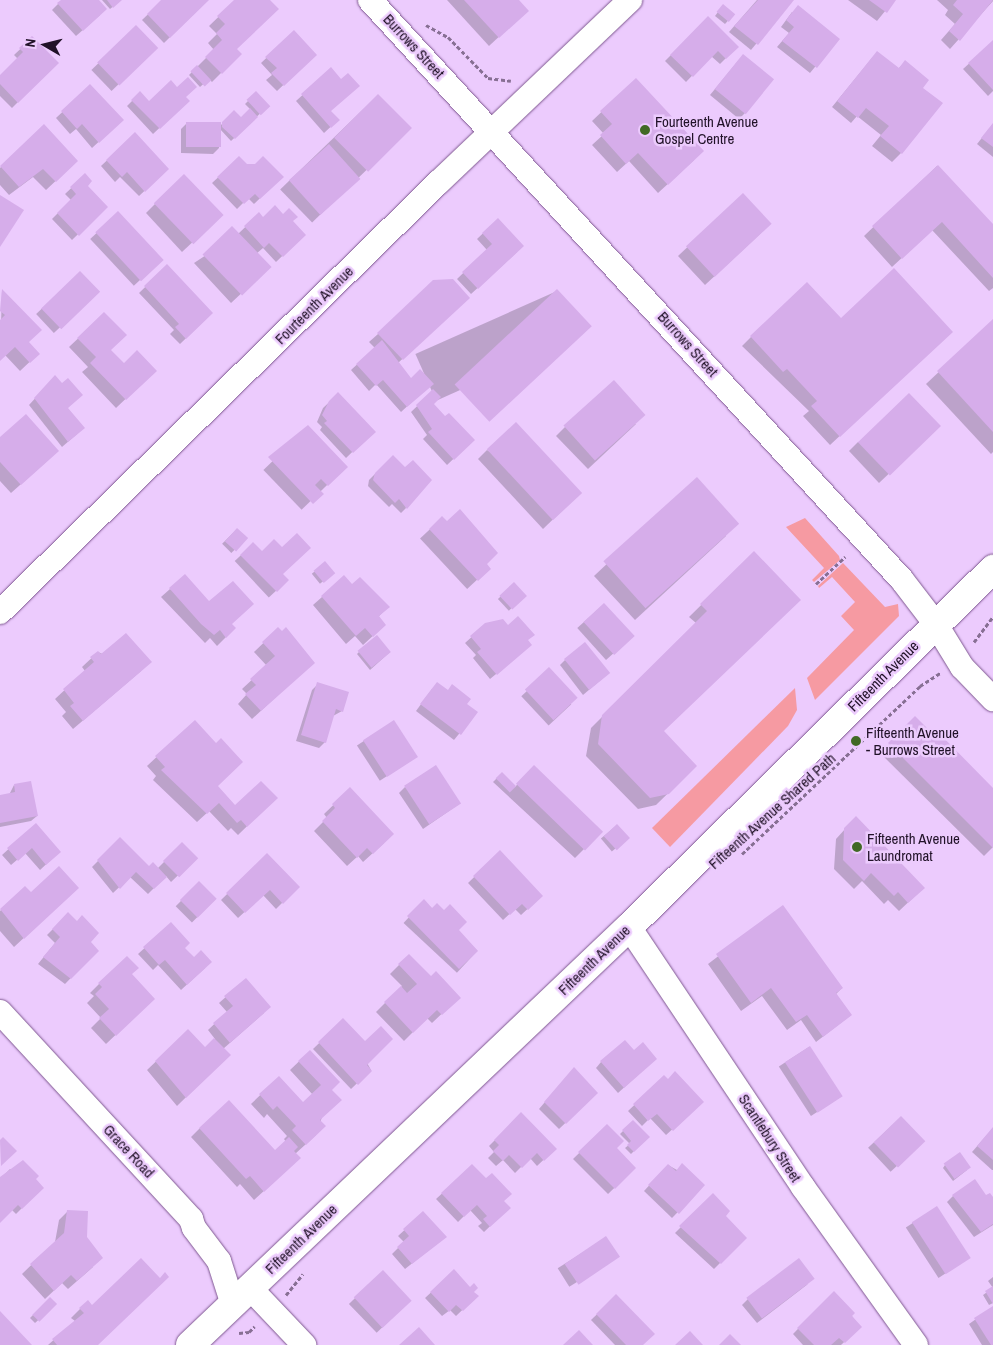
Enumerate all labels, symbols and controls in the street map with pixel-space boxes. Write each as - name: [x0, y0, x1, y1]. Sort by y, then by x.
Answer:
- street label: Burrows Street: [380, 10, 448, 82]
- north arrow: [20, 20, 70, 70]
- text: N: [21, 38, 40, 48]
- place label: Fourteenth Avenue Gospel Centre: [655, 112, 759, 147]
- marker: Fourteenth Avenue Gospel Centre: [639, 124, 651, 136]
- street label: Fourteenth Avenue: [271, 262, 357, 348]
- street label: Burrows Street: [654, 308, 722, 380]
- street label: Fifteenth Avenue: [844, 637, 922, 715]
- place label: Fifteenth Avenue - Burrows Street: [866, 723, 959, 758]
- marker: Fifteenth Avenue - Burrows Street: [850, 735, 862, 747]
- street label: Fifteenth Avenue Shared Path: [705, 749, 839, 873]
- place label: Fifteenth Avenue Laundromat: [867, 829, 960, 864]
- marker: Fifteenth Avenue Laundromat: [851, 841, 863, 853]
- street label: Fifteenth Avenue: [554, 921, 634, 999]
- street label: Scantlebury Street: [735, 1091, 805, 1185]
- street label: Grace Road: [100, 1121, 158, 1181]
- street label: Fifteenth Avenue: [261, 1200, 341, 1278]

